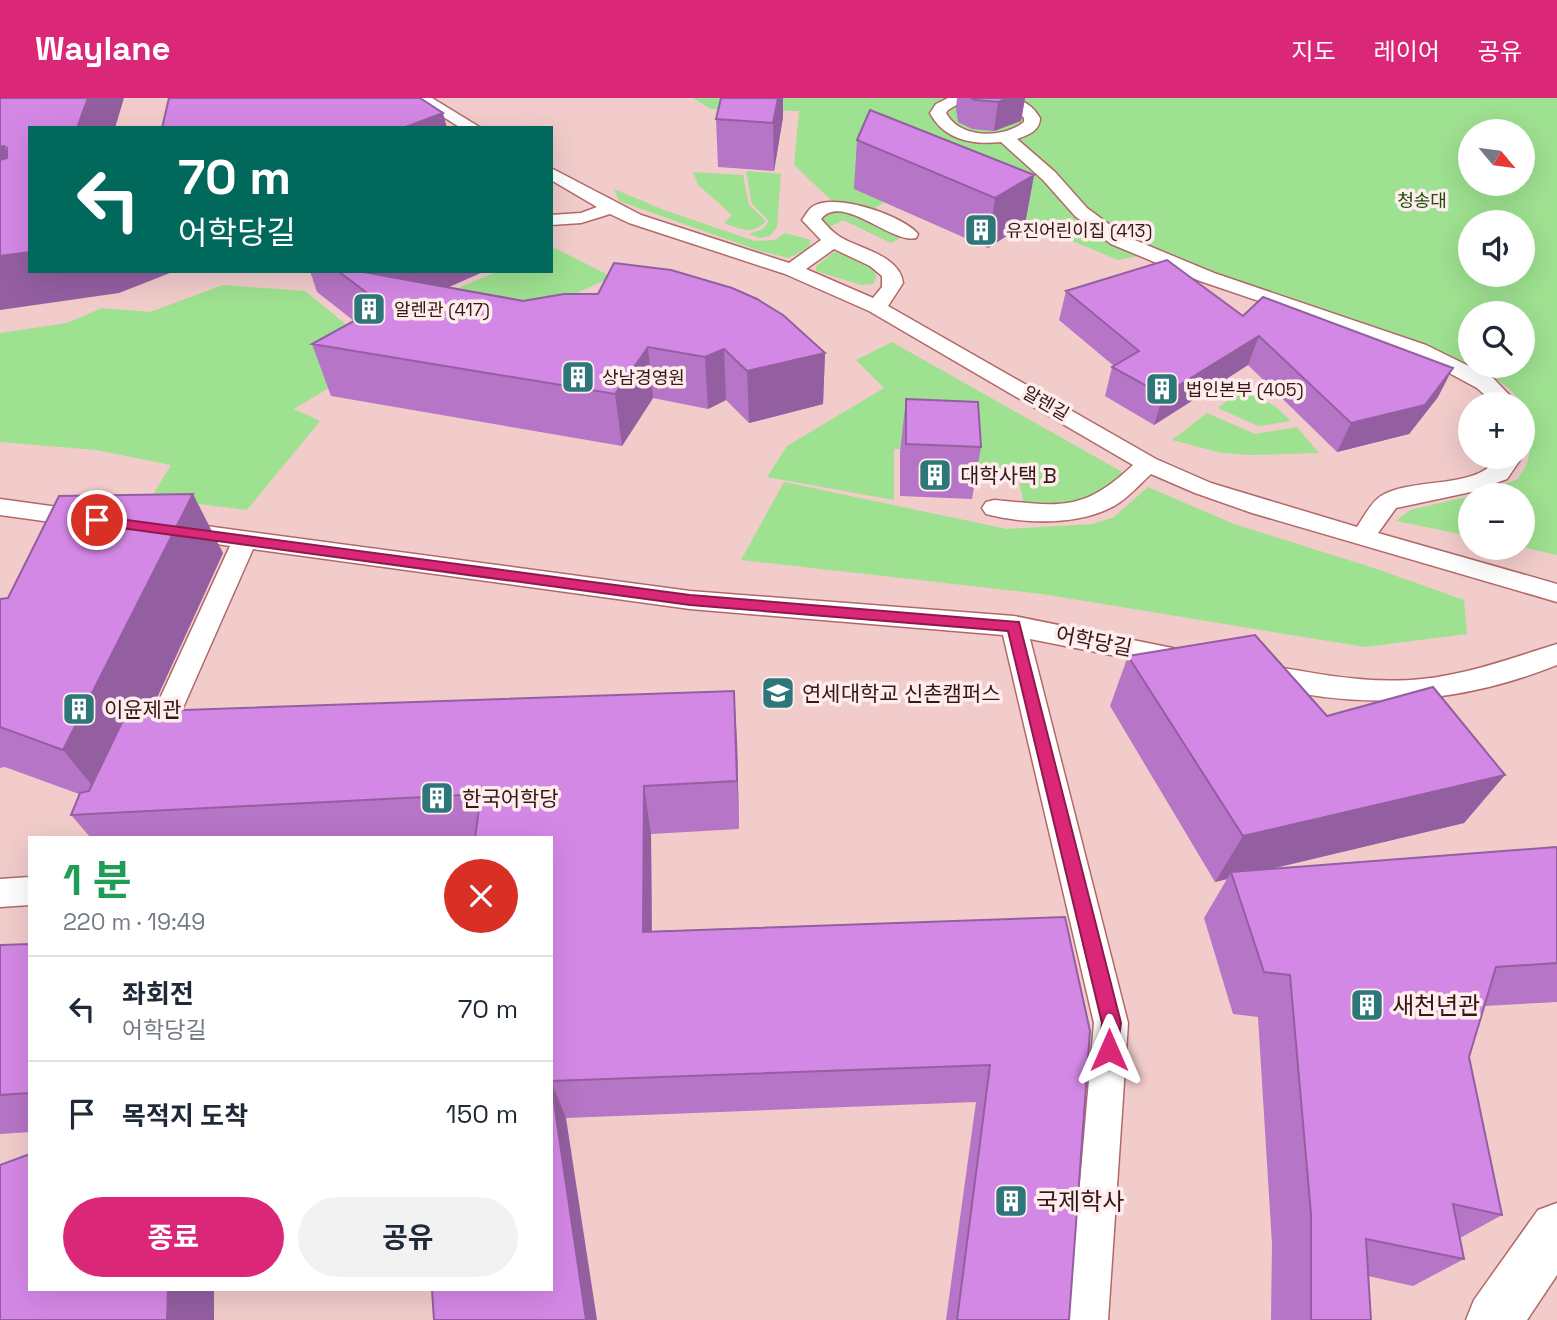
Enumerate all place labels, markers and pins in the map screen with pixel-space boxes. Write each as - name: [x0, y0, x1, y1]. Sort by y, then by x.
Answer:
- building icon: 유진어린이집 (413): [962, 211, 1000, 249]
- place label: 유진어린이집 (413): [1006, 219, 1152, 242]
- building icon: 알렌관 (417): [350, 290, 388, 328]
- place label: 알렌관 (417): [394, 298, 490, 321]
- building icon: 상남경영원: [559, 358, 597, 396]
- place label: 상남경영원: [602, 366, 685, 389]
- building icon: 법인본부 (405): [1143, 370, 1181, 408]
- place label: 법인본부 (405): [1186, 378, 1303, 401]
- building icon: 대학사택 B: [916, 456, 954, 494]
- place label: 대학사택 B: [960, 462, 1057, 489]
- pin: [67, 490, 127, 550]
- school or university icon: 연세대학교 신촌캠퍼스: [759, 674, 797, 712]
- place label: 연세대학교 신촌캠퍼스: [802, 680, 1001, 707]
- building icon: 이윤제관: [60, 690, 98, 728]
- place label: 이윤제관: [104, 696, 181, 723]
- building icon: 한국어학당: [418, 779, 456, 817]
- place label: 한국어학당: [462, 785, 559, 812]
- building icon: 새천년관: [1348, 986, 1386, 1024]
- place label: 새천년관: [1392, 990, 1480, 1021]
- building icon: 국제학사: [992, 1182, 1030, 1220]
- place label: 국제학사: [1036, 1186, 1124, 1217]

